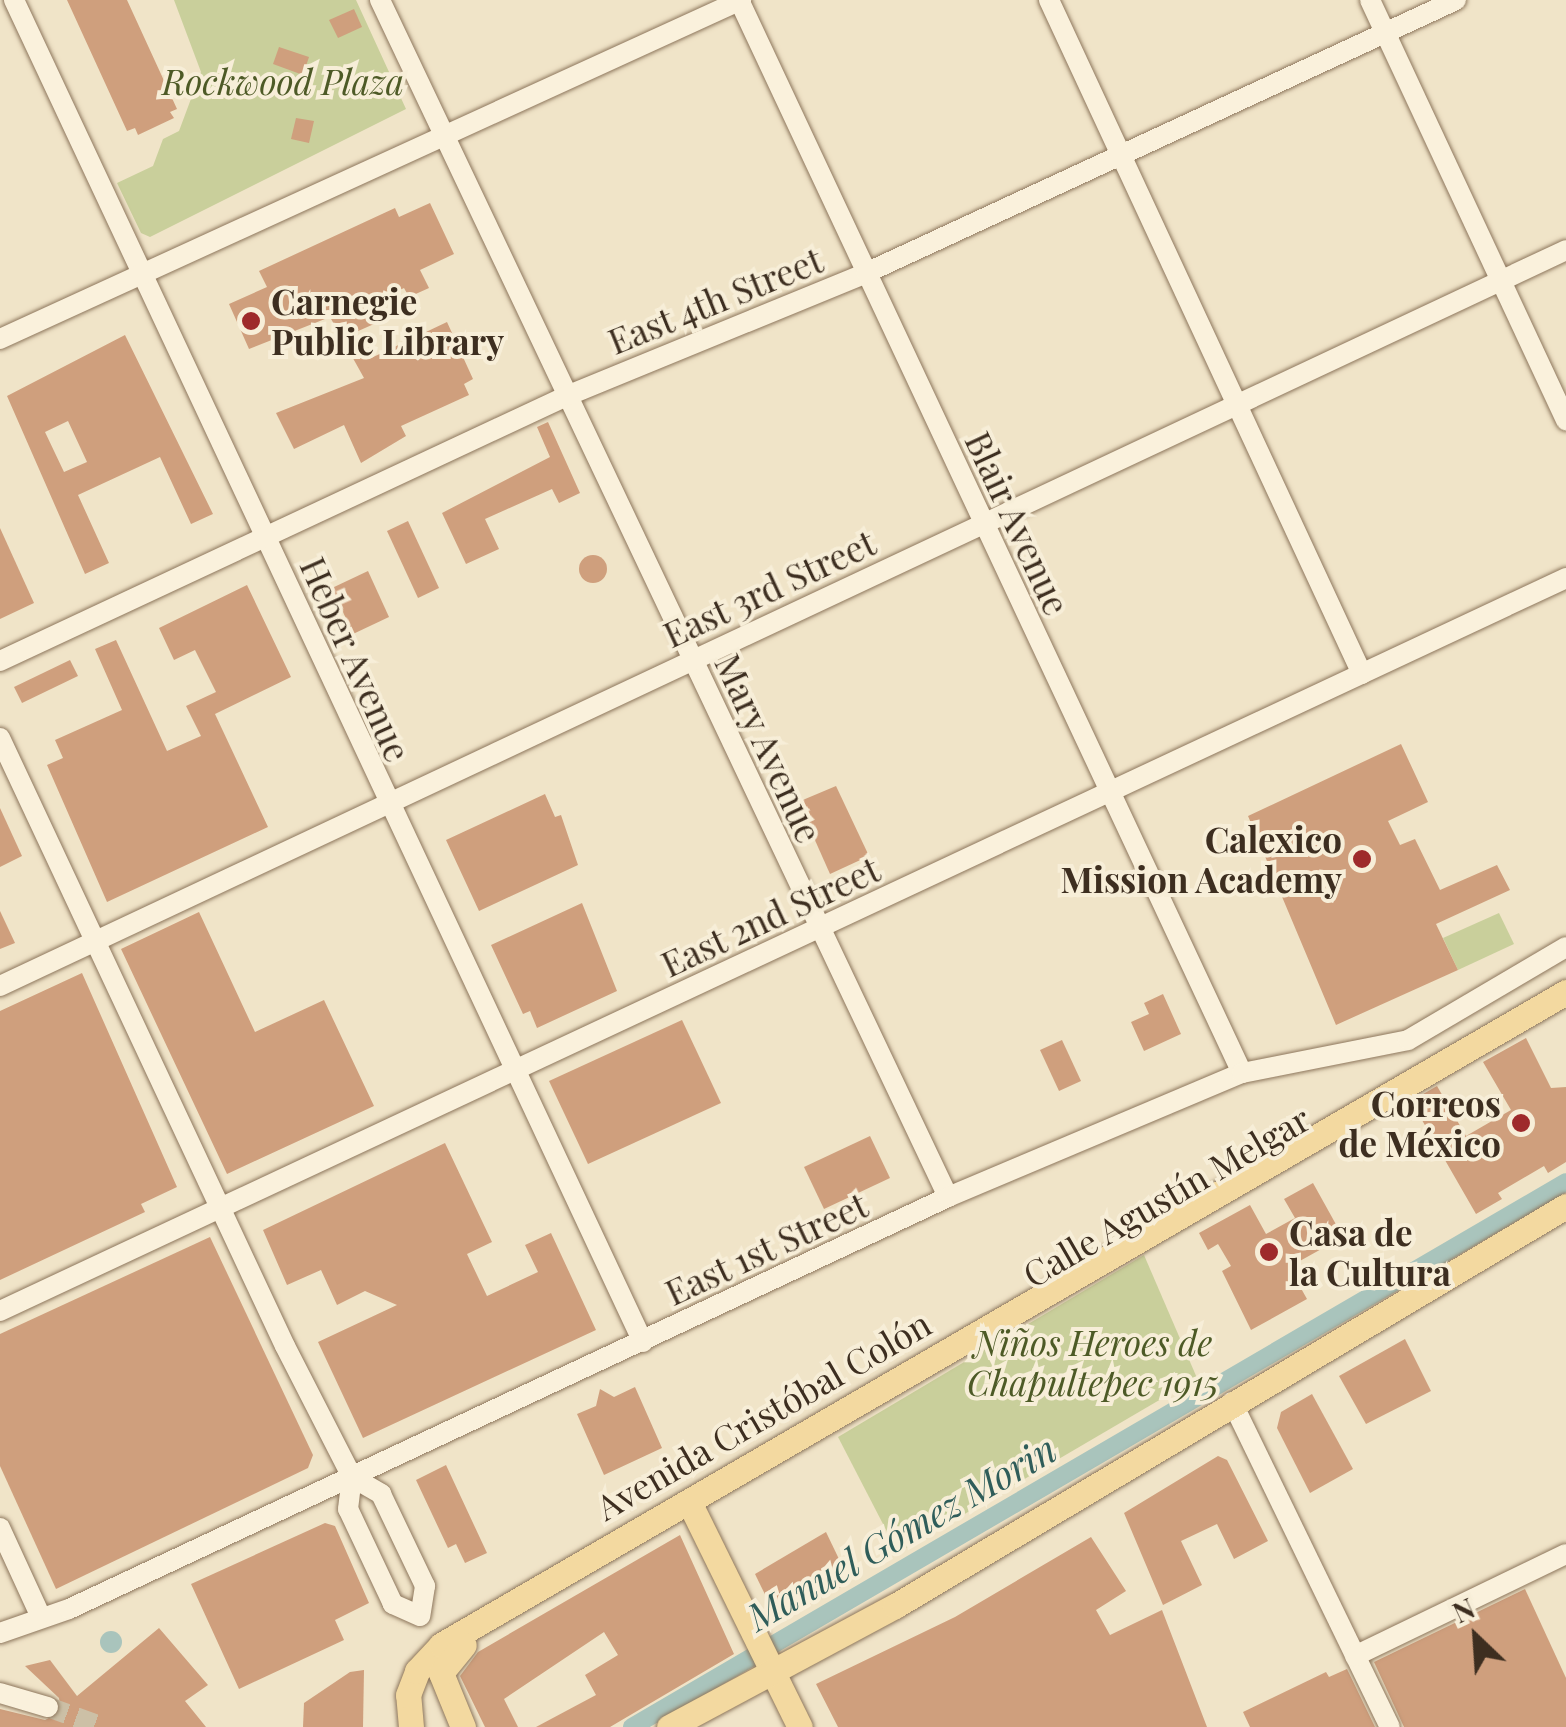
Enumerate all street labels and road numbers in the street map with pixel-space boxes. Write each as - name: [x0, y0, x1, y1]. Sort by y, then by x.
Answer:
- street label: East 4th Street: [601, 238, 829, 362]
- street label: Blair Avenue: [957, 424, 1079, 622]
- street label: East 3rd Street: [656, 521, 882, 655]
- street label: Heber Avenue: [292, 550, 420, 768]
- street label: Mary Avenue: [707, 646, 831, 850]
- street label: East 2nd Street: [654, 847, 886, 985]
- street label: Calle Agustín Melgar: [1015, 1097, 1317, 1295]
- street label: East 1st Street: [658, 1183, 874, 1313]
- street label: Avenida Cristóbal Colón: [588, 1302, 938, 1528]

